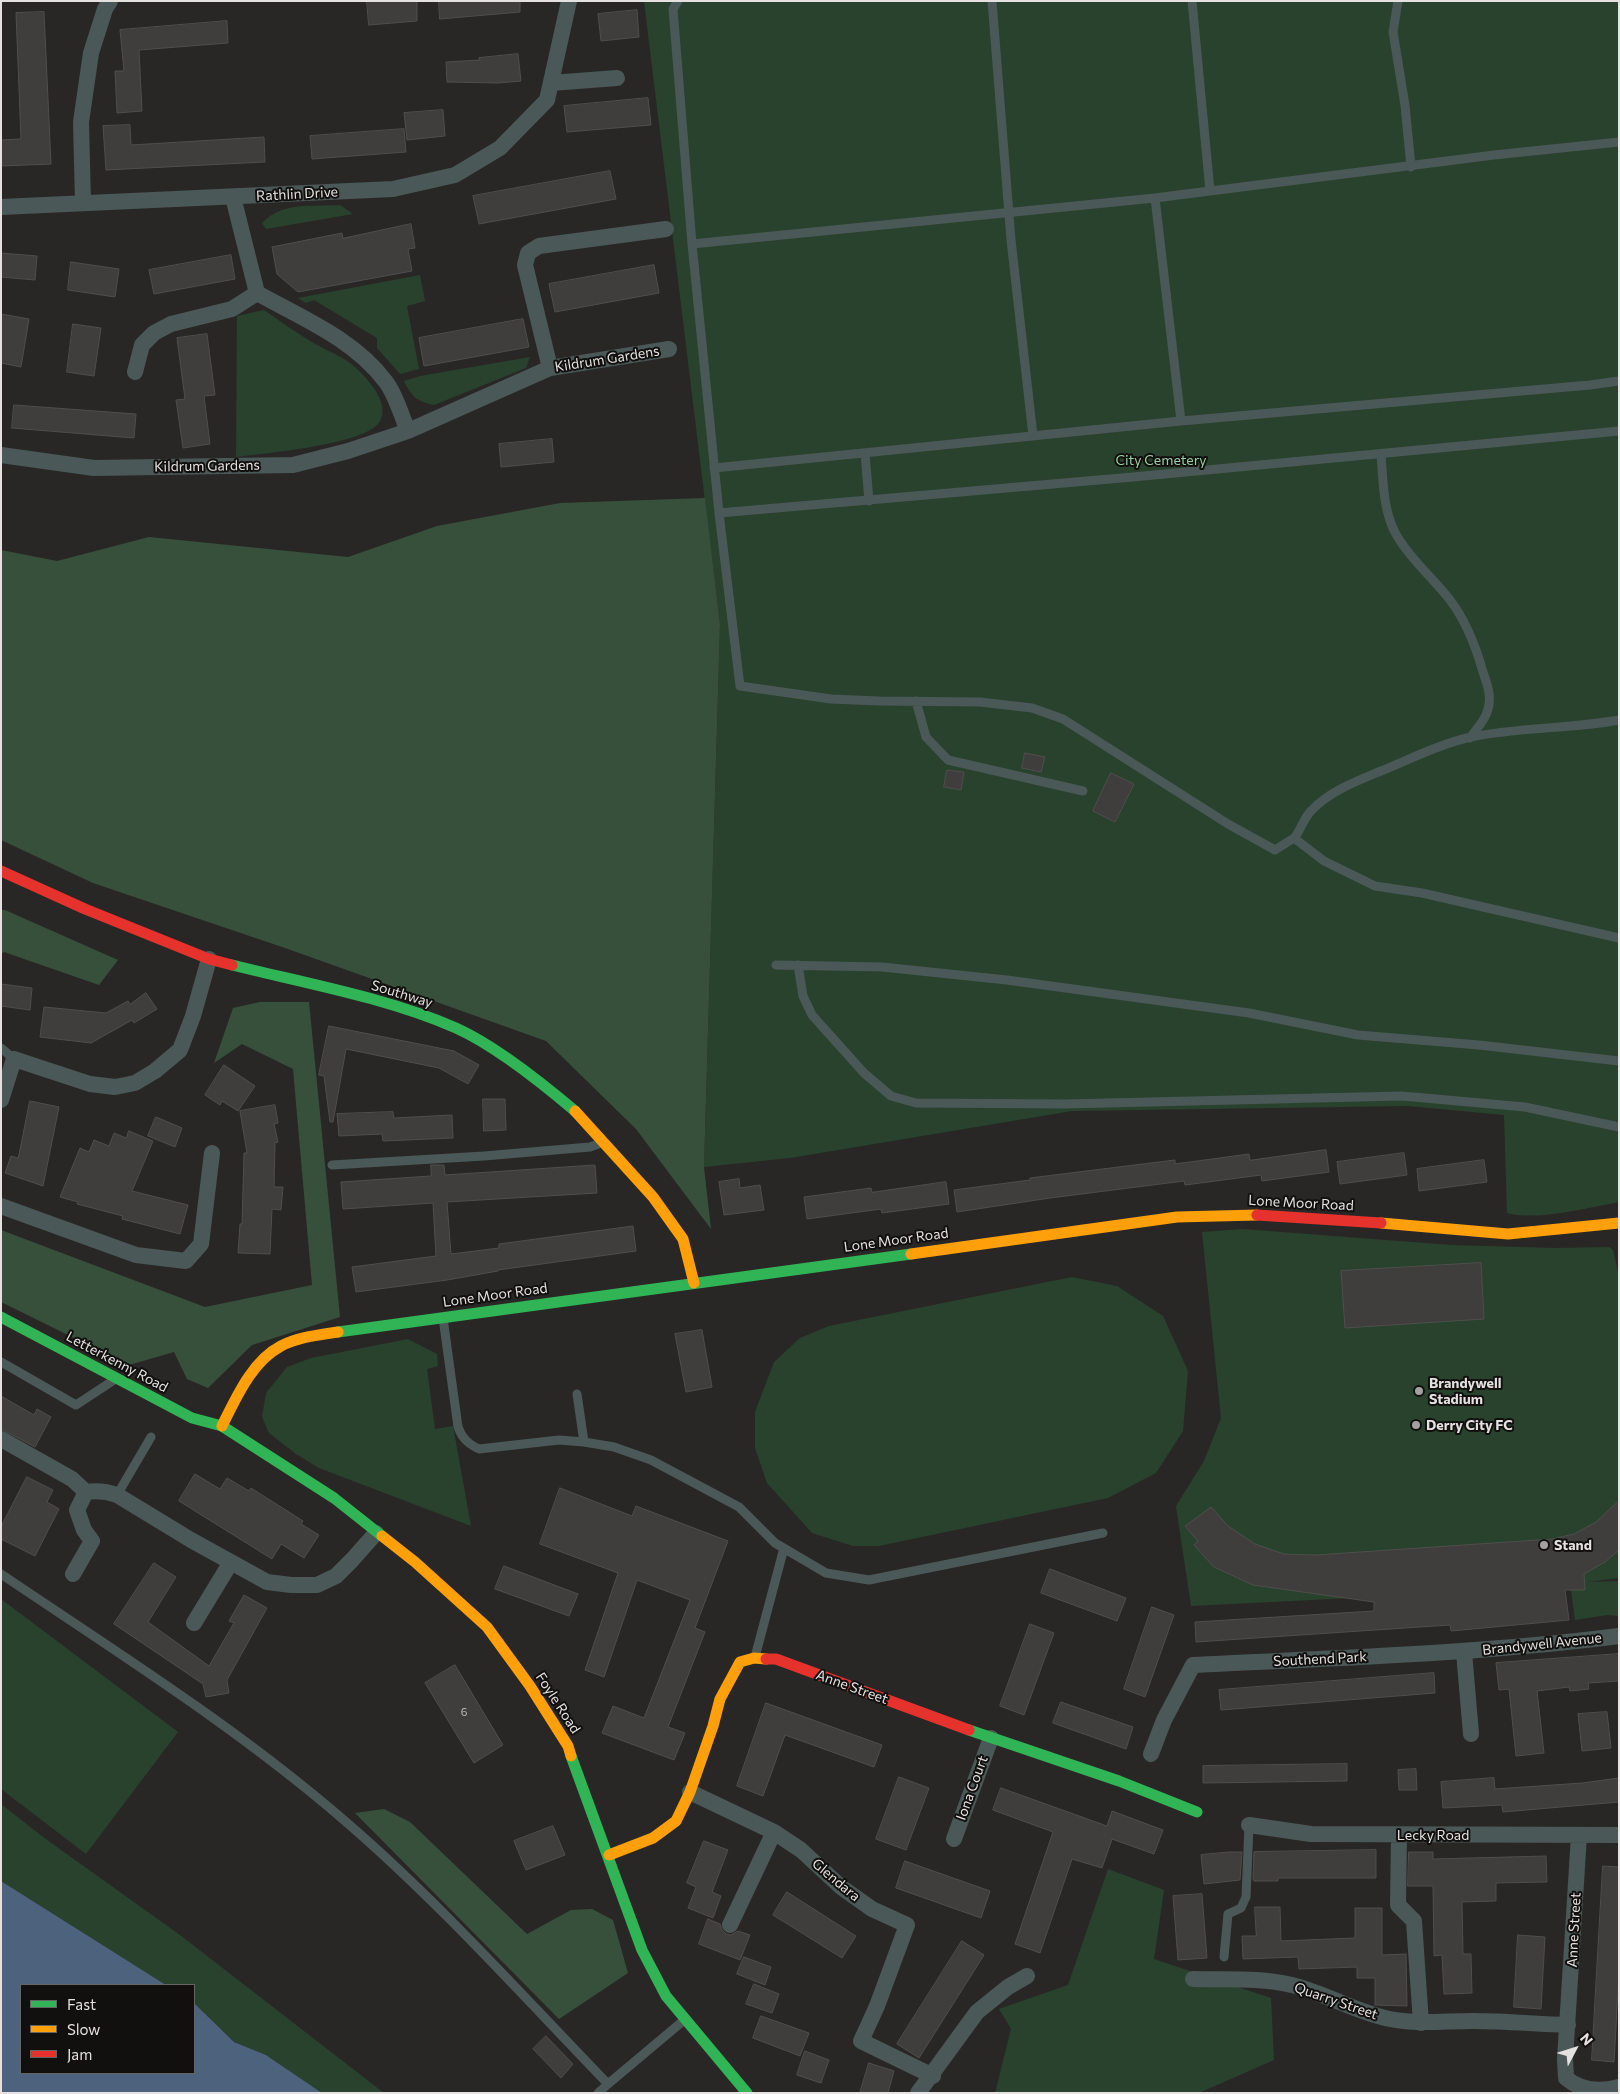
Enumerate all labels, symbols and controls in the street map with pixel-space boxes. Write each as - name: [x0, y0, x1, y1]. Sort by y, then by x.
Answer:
- street label: Rathlin Drive: [256, 183, 338, 205]
- street label: Kildrum Gardens: [553, 342, 661, 376]
- park label: City Cemetery: [1115, 452, 1207, 468]
- street label: Kildrum Gardens: [154, 457, 260, 475]
- street label: Southway: [369, 977, 435, 1011]
- street label: Lone Moor Road: [1248, 1192, 1354, 1214]
- street label: Lone Moor Road: [843, 1224, 949, 1256]
- street label: Lone Moor Road: [442, 1279, 548, 1311]
- street label: Letterkenny Road: [63, 1328, 171, 1396]
- place label: Brandywell Stadium: [1429, 1375, 1502, 1408]
- marker: Brandywell Stadium: [1413, 1385, 1425, 1397]
- place label: Derry City FC: [1426, 1417, 1513, 1433]
- marker: Derry City FC: [1410, 1419, 1422, 1431]
- place label: Stand: [1554, 1537, 1592, 1553]
- marker: Stand: [1538, 1539, 1550, 1551]
- street label: Brandywell Avenue: [1481, 1629, 1603, 1659]
- street label: Southend Park: [1273, 1648, 1367, 1670]
- street label: Anne Street: [814, 1666, 890, 1708]
- street label: Foyle Road: [532, 1669, 584, 1737]
- house number: 6: [461, 1705, 467, 1719]
- street label: Iona Court: [953, 1753, 991, 1823]
- street label: Lecky Road: [1397, 1827, 1469, 1843]
- street label: Glendara: [809, 1855, 863, 1905]
- street label: Anne Street: [1564, 1892, 1584, 1968]
- street label: Quarry Street: [1292, 1979, 1380, 2023]
- legend: [20, 1984, 195, 2074]
- text: Fast: [67, 1995, 96, 2013]
- text: Slow: [67, 2020, 100, 2038]
- north arrow: [1550, 2024, 1600, 2074]
- text: N: [1577, 2030, 1597, 2049]
- text: Jam: [67, 2045, 92, 2063]

